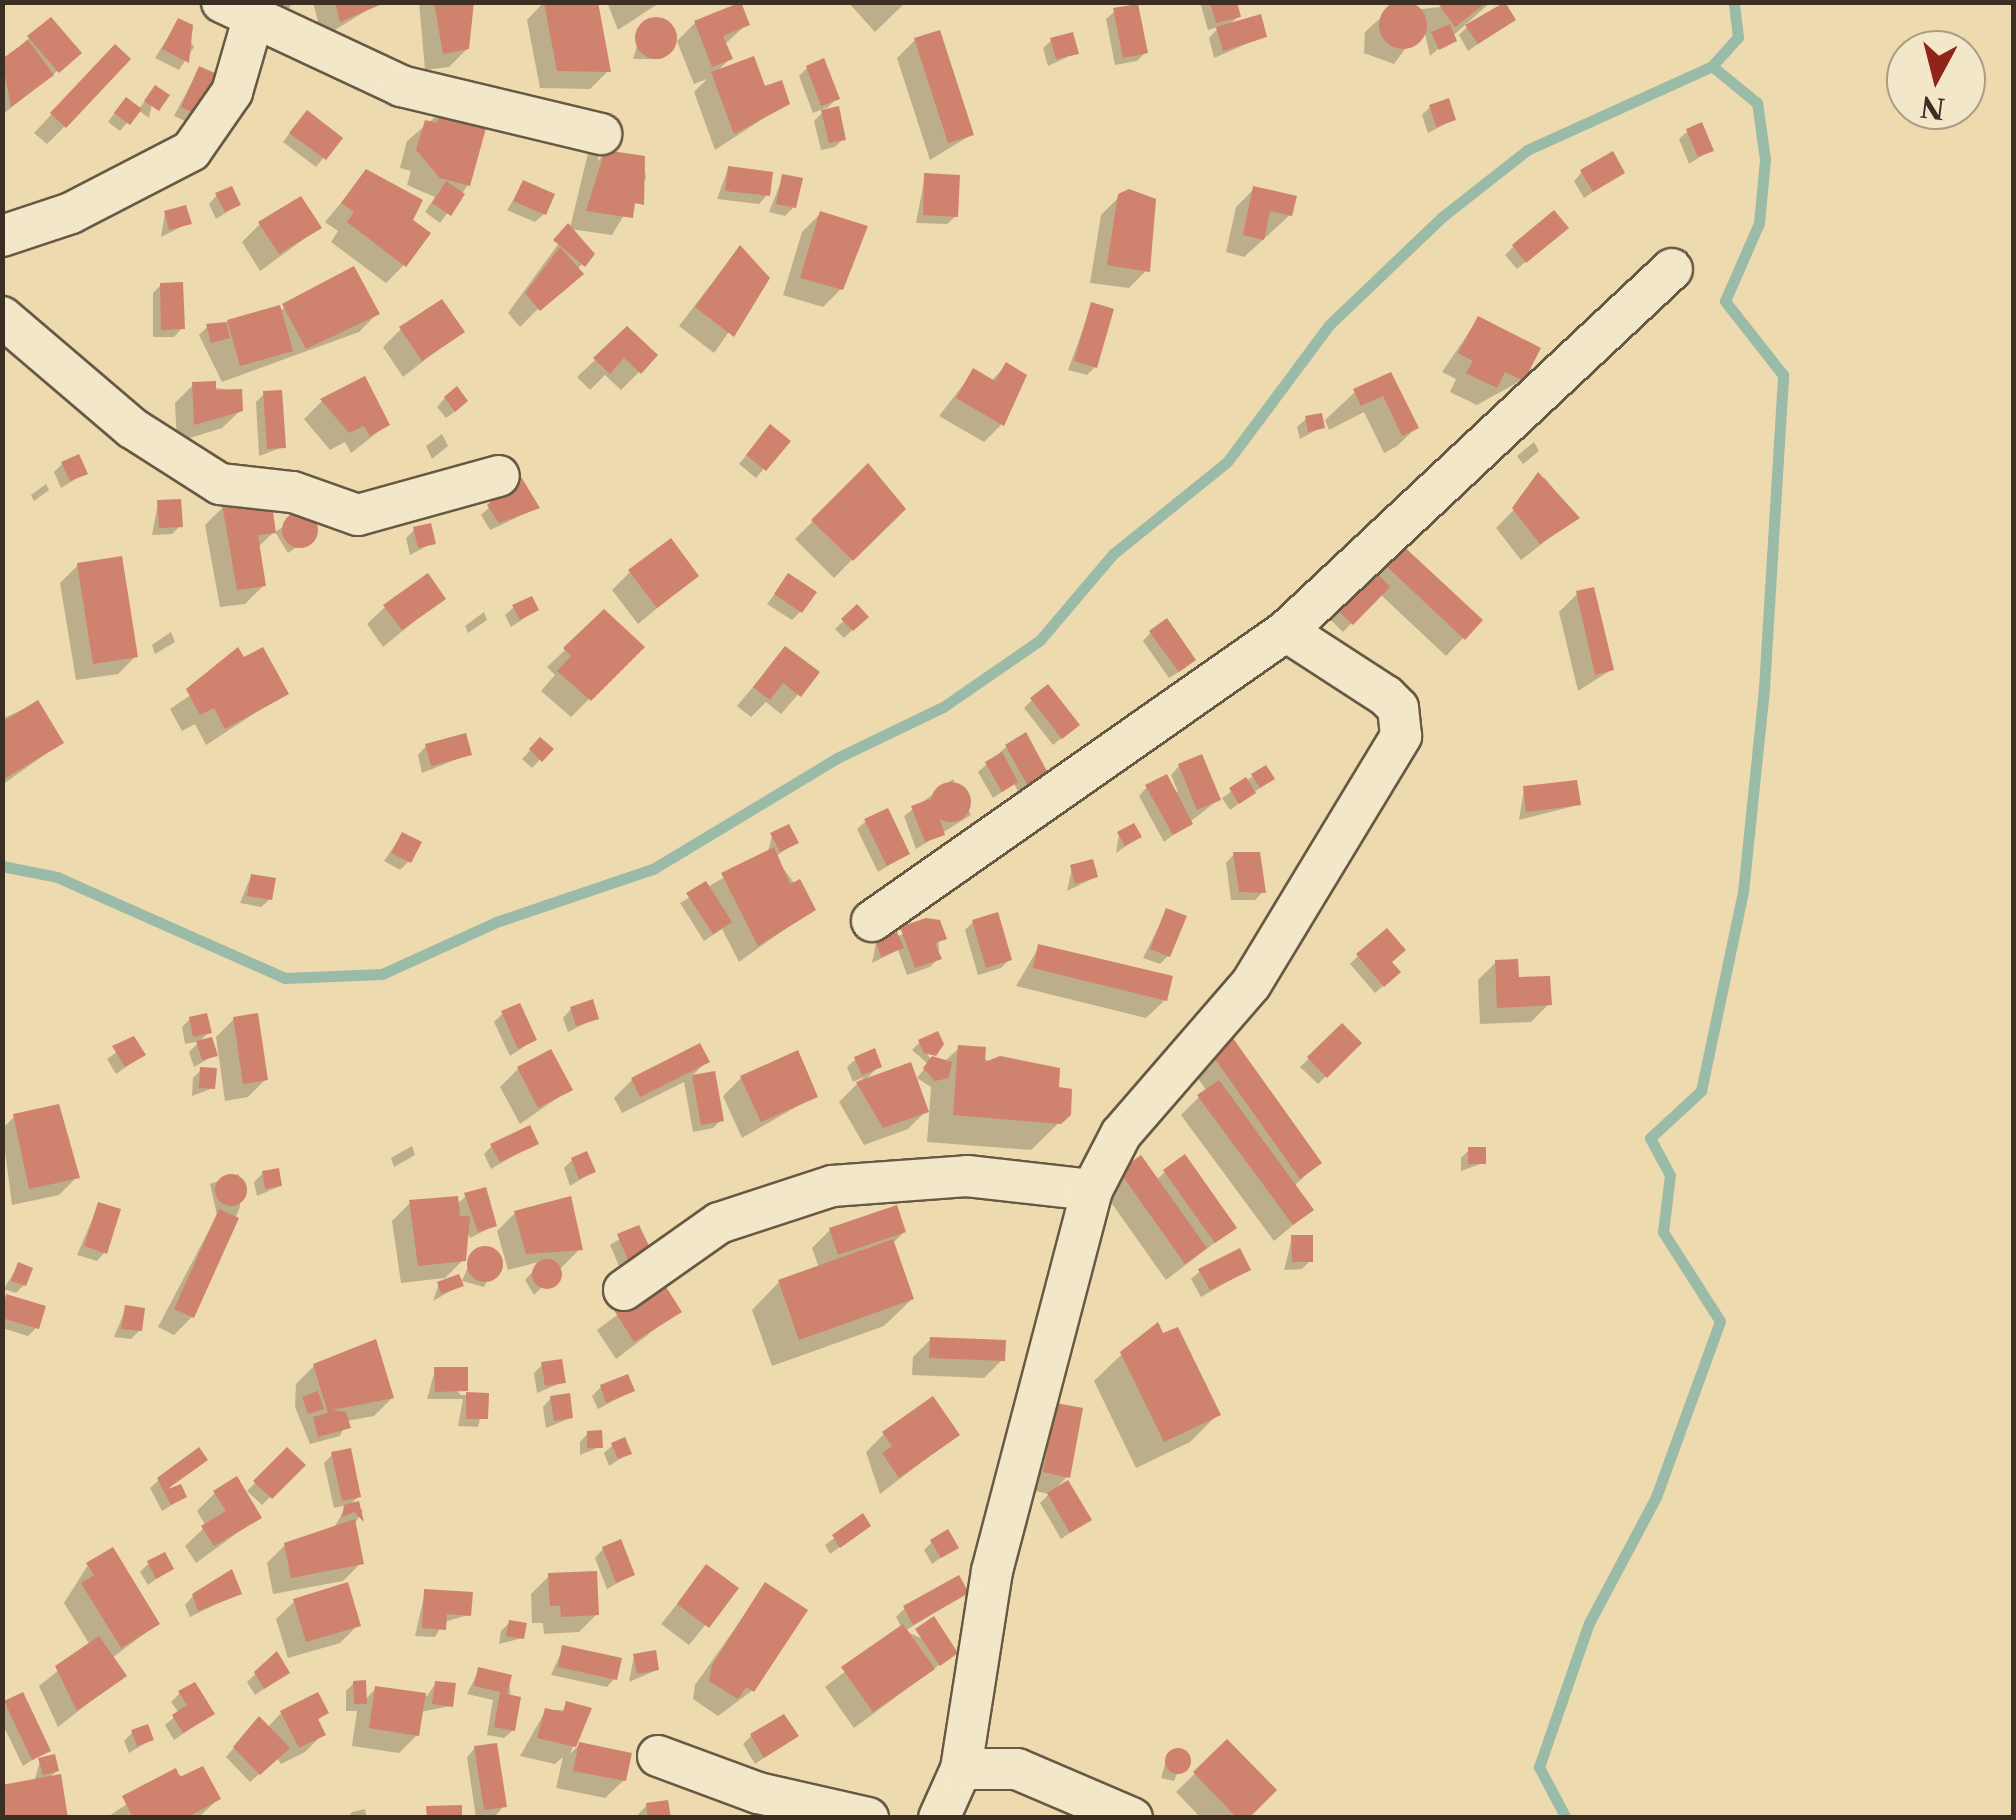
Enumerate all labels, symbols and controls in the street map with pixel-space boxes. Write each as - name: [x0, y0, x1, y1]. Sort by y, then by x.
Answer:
- north arrow: [1886, 30, 1986, 130]
- text: N: [1918, 89, 1947, 126]

